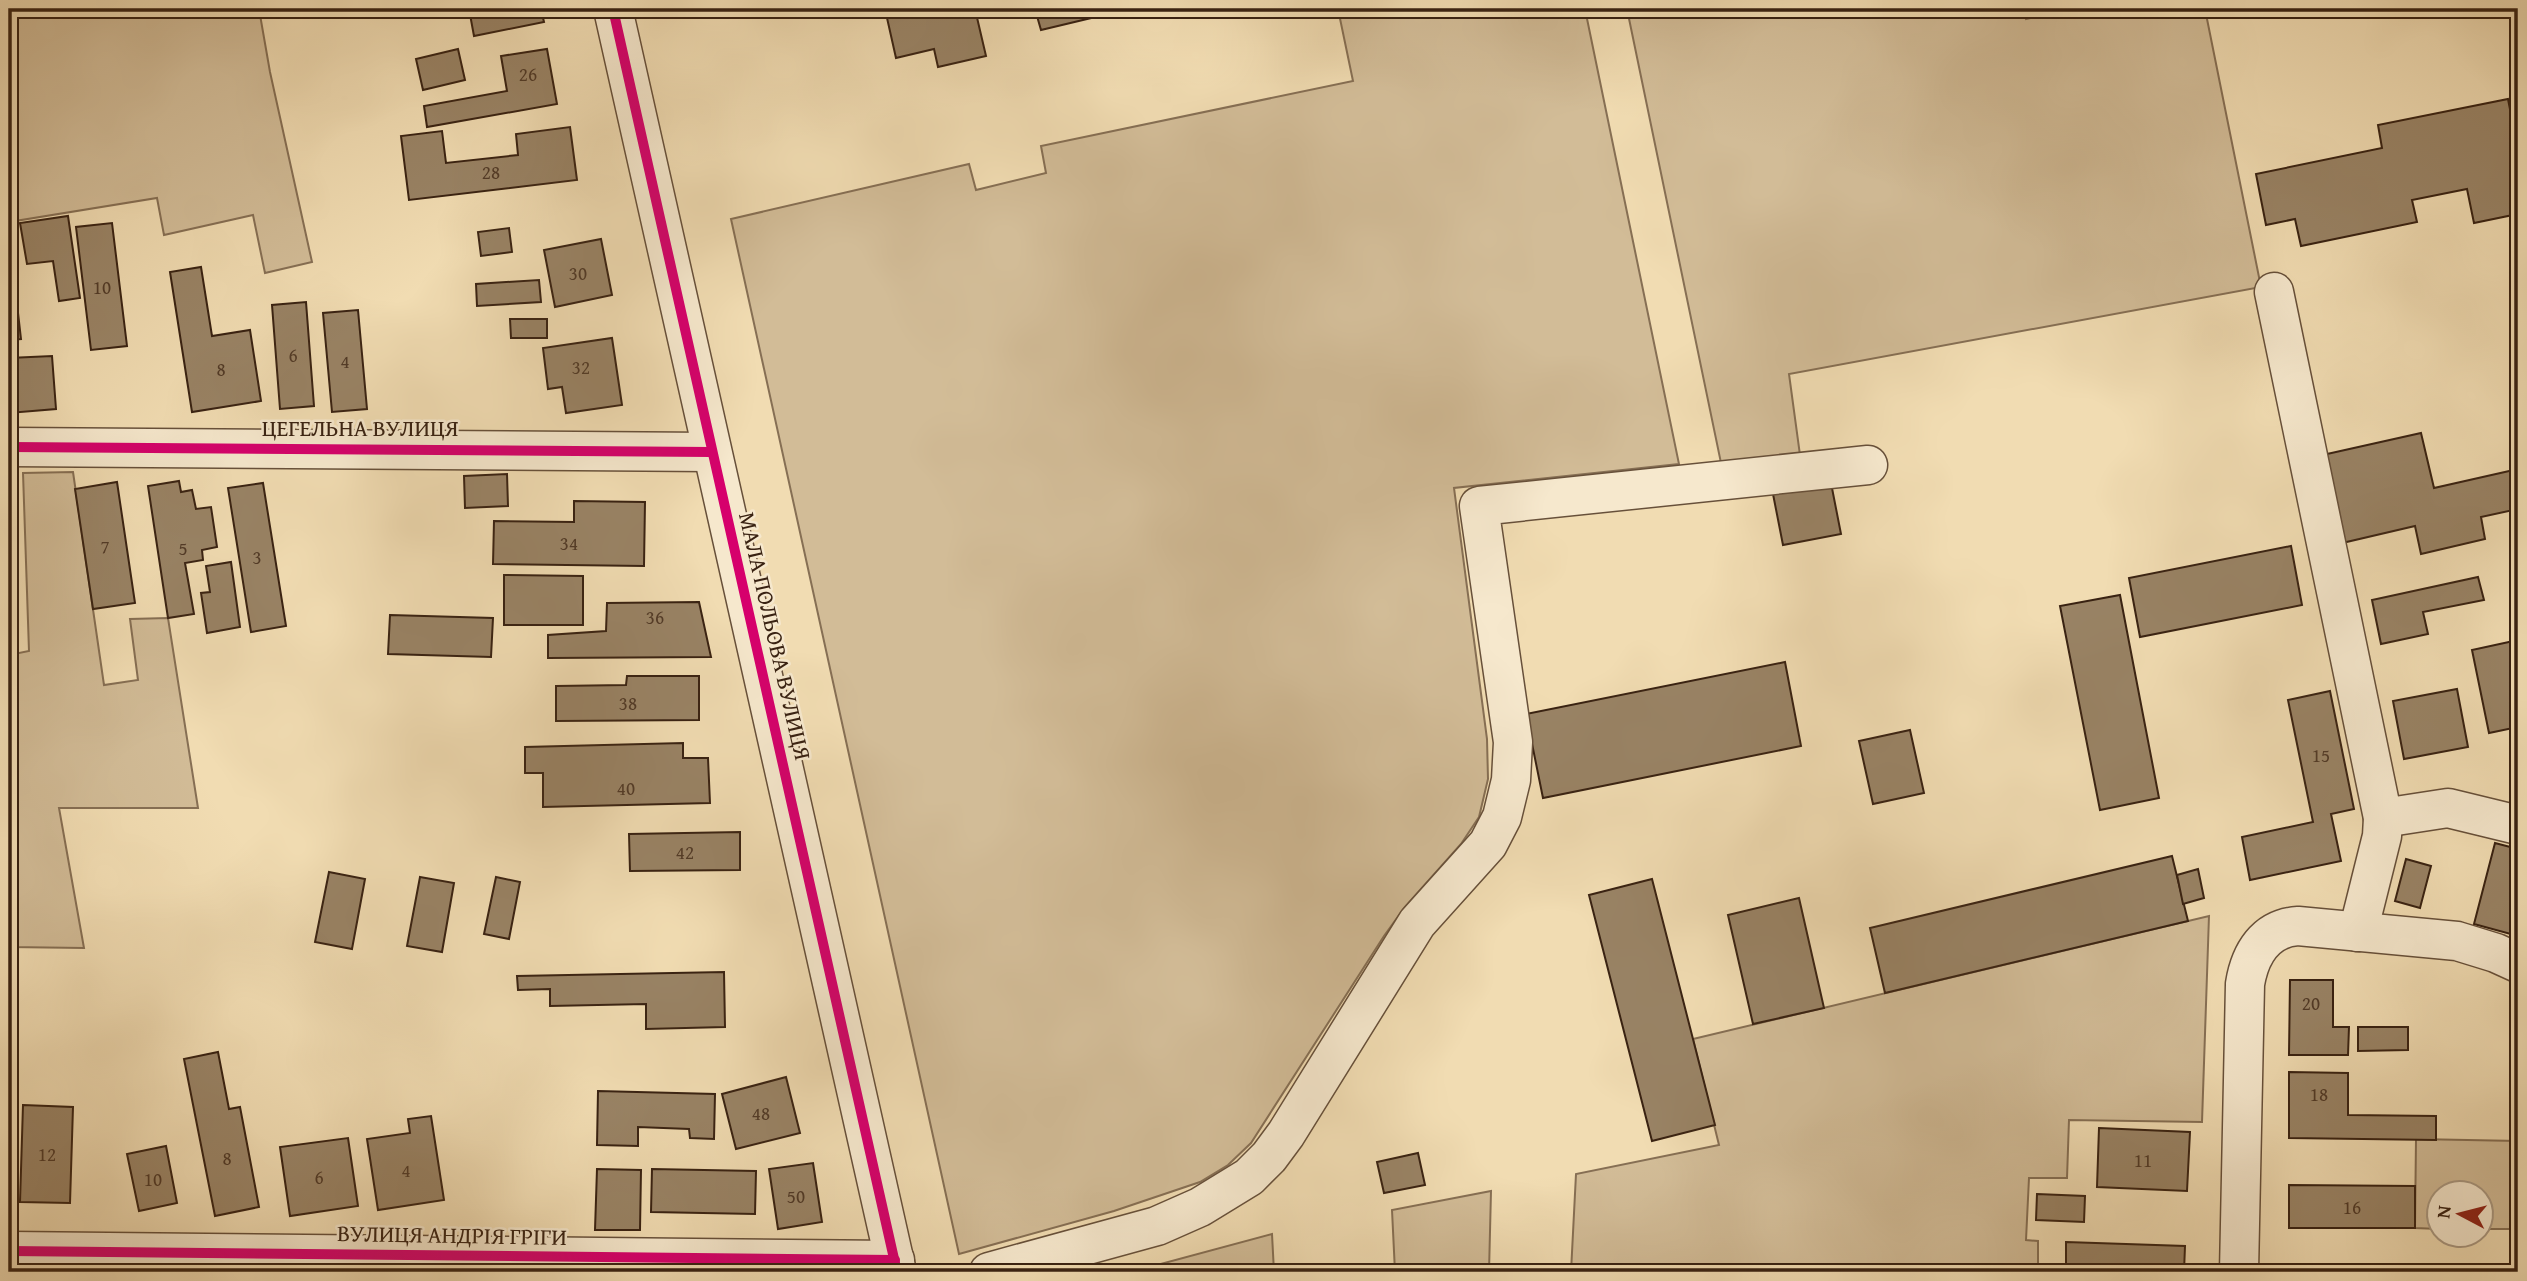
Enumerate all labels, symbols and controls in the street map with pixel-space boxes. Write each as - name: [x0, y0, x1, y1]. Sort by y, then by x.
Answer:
- house number: 26: [519, 60, 537, 88]
- house number: 28: [482, 158, 500, 186]
- house number: 30: [569, 259, 587, 287]
- house number: 10: [93, 273, 111, 301]
- house number: 6: [288, 341, 298, 369]
- house number: 4: [340, 347, 350, 375]
- house number: 32: [572, 353, 590, 381]
- house number: 8: [216, 355, 226, 383]
- street label: ЦЕГЕЛЬНА ВУЛИЦЯ: [262, 411, 459, 444]
- street label: МАЛА ПОЛЬОВА ВУЛИЦЯ: [731, 509, 820, 764]
- house number: 34: [560, 529, 578, 557]
- house number: 7: [100, 532, 110, 560]
- house number: 5: [178, 534, 188, 562]
- house number: 3: [252, 543, 262, 571]
- house number: 36: [646, 603, 664, 631]
- house number: 38: [619, 689, 637, 717]
- house number: 15: [2312, 741, 2330, 769]
- house number: 40: [617, 774, 635, 802]
- house number: 42: [676, 838, 694, 866]
- house number: 20: [2302, 989, 2320, 1017]
- house number: 18: [2310, 1080, 2328, 1108]
- house number: 48: [752, 1099, 770, 1127]
- house number: 12: [38, 1140, 56, 1168]
- house number: 8: [222, 1144, 232, 1172]
- house number: 11: [2134, 1146, 2152, 1174]
- house number: 4: [401, 1156, 411, 1184]
- house number: 6: [314, 1163, 324, 1191]
- house number: 10: [144, 1165, 162, 1193]
- north arrow: [2426, 1180, 2496, 1250]
- house number: 50: [787, 1182, 805, 1210]
- house number: 16: [2343, 1193, 2361, 1221]
- text: N: [2428, 1204, 2458, 1220]
- street label: ВУЛИЦЯ АНДРІЯ ГРІГИ: [337, 1216, 567, 1253]

